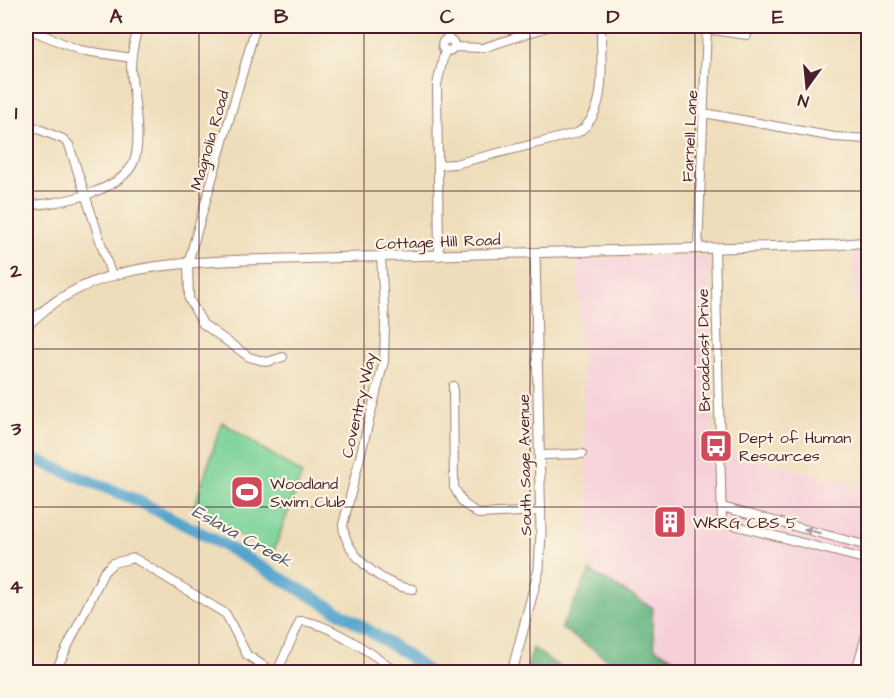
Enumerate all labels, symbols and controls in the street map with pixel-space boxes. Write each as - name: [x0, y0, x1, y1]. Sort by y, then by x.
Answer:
- text: A: [110, 3, 123, 31]
- text: B: [274, 3, 289, 31]
- text: C: [440, 3, 455, 31]
- text: D: [607, 3, 620, 31]
- text: E: [772, 3, 784, 31]
- north arrow: [777, 57, 837, 117]
- street label: Magnolia Road: [185, 88, 236, 193]
- street label: Farnell Lane: [677, 89, 703, 183]
- text: N: [796, 89, 811, 112]
- text: 1: [15, 99, 18, 127]
- street label: Cottage Hill Road: [375, 229, 501, 256]
- text: 2: [9, 257, 22, 285]
- street label: Broadcast Drive: [692, 288, 716, 412]
- street label: Coventry Way: [336, 350, 383, 460]
- street label: South Sage Avenue: [513, 393, 538, 536]
- text: 3: [10, 415, 22, 443]
- place label: Dept of Human Resources: [739, 427, 851, 467]
- bus stop icon: Dept of Human Resources: [698, 428, 734, 464]
- place label: Woodland Swim Club: [270, 473, 345, 513]
- sports icon: Woodland Swim Club: [229, 474, 265, 510]
- water label: Eslava Creek: [187, 499, 297, 575]
- building icon: WKRG CBS 5: [652, 504, 688, 540]
- place label: WKRG CBS 5: [693, 512, 798, 534]
- one-way arrow: [803, 526, 821, 536]
- text: 4: [9, 573, 23, 601]

